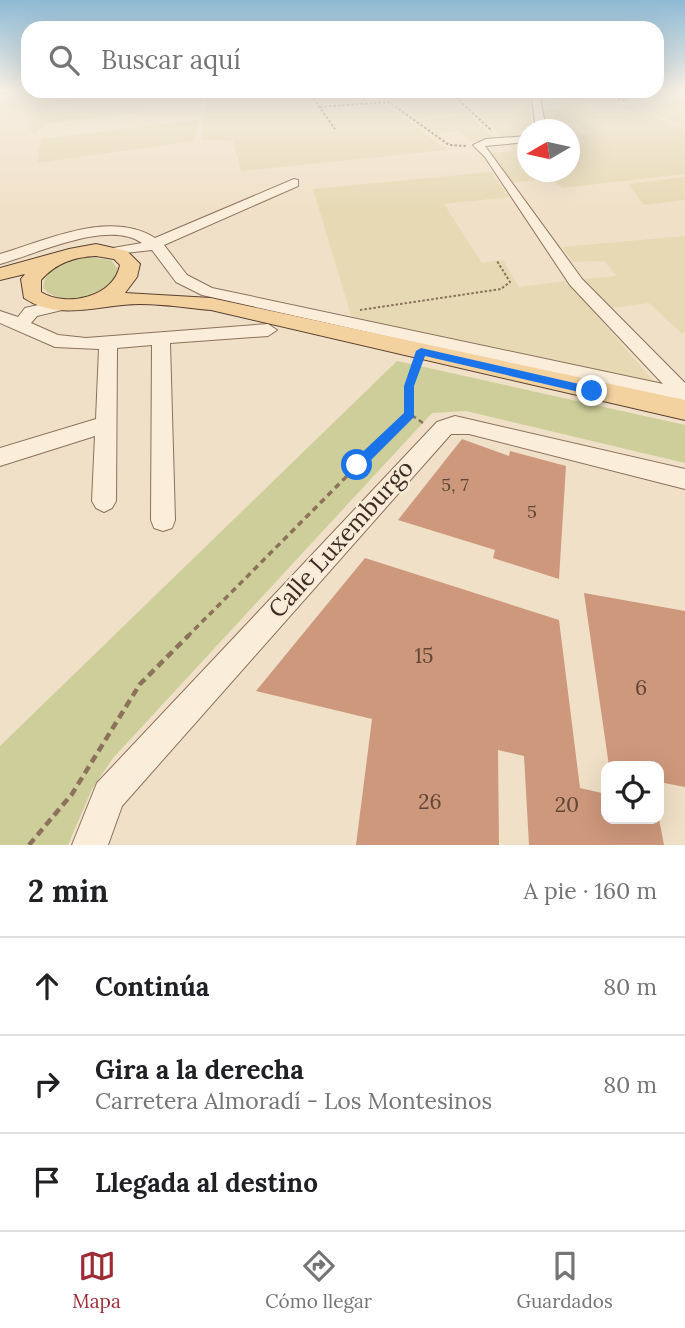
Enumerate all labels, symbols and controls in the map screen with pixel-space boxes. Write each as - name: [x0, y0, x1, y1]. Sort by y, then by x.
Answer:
- search box: [21, 21, 664, 98]
- icon: search: [45, 41, 83, 79]
- text: Buscar aquí: [101, 43, 241, 76]
- north arrow: [517, 119, 580, 182]
- route end: [576, 375, 607, 406]
- route start: [341, 449, 372, 480]
- street label: Calle Luxemburgo: [261, 453, 420, 624]
- house number: 5, 7: [441, 473, 469, 496]
- house number: 5: [527, 500, 537, 523]
- house number: 15: [414, 642, 434, 669]
- house number: 6: [635, 674, 647, 701]
- map controls: [601, 761, 664, 824]
- button: locate: [601, 761, 664, 824]
- house number: 26: [418, 788, 442, 815]
- house number: 20: [555, 791, 579, 818]
- text: 2 min: [28, 872, 108, 910]
- text: A pie · 160 m: [523, 876, 657, 905]
- icon: ahead: [28, 967, 66, 1005]
- text: Continúa: [95, 970, 209, 1003]
- text: 80 m: [603, 972, 657, 1001]
- text: Gira a la derecha: [95, 1053, 304, 1086]
- icon: right: [28, 1065, 66, 1103]
- text: 80 m: [603, 1070, 657, 1099]
- text: Carretera Almoradí - Los Montesinos: [95, 1086, 492, 1115]
- icon: arrive: [28, 1163, 66, 1201]
- text: Llegada al destino: [95, 1166, 318, 1199]
- tab: Mapa: [72, 1247, 121, 1313]
- tab: Cómo llegar: [265, 1247, 372, 1313]
- tab: Guardados: [517, 1247, 613, 1313]

